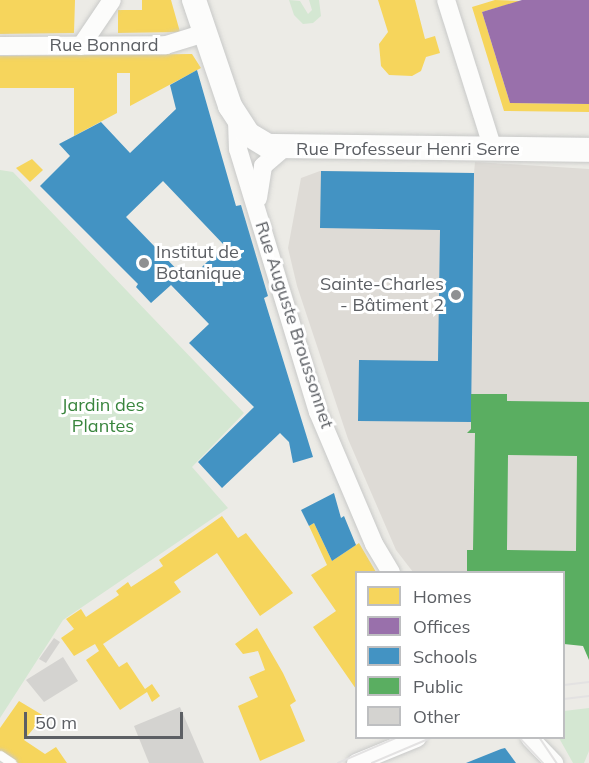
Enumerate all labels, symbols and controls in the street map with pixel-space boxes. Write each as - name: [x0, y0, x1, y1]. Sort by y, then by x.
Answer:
- street label: Rue Bonnard: [50, 34, 158, 56]
- street label: Rue Professeur Henri Serre: [296, 138, 520, 160]
- street label: Rue Auguste Broussonnet: [250, 219, 338, 431]
- place label: Institut de Botanique: [156, 242, 241, 284]
- marker: Institut de Botanique: [137, 256, 151, 270]
- place label: Sainte-Charles - Bâtiment 2: [320, 274, 444, 316]
- marker: Sainte-Charles - Bâtiment 2: [449, 288, 463, 302]
- park label: Jardin des Plantes: [62, 395, 144, 438]
- legend: [355, 571, 565, 739]
- text: Homes: [413, 585, 472, 608]
- text: Offices: [413, 615, 470, 638]
- text: Schools: [413, 645, 477, 668]
- text: Public: [413, 675, 463, 698]
- scale bar: [27, 700, 186, 738]
- text: Other: [413, 705, 460, 728]
- text: 50 m: [35, 711, 77, 734]

